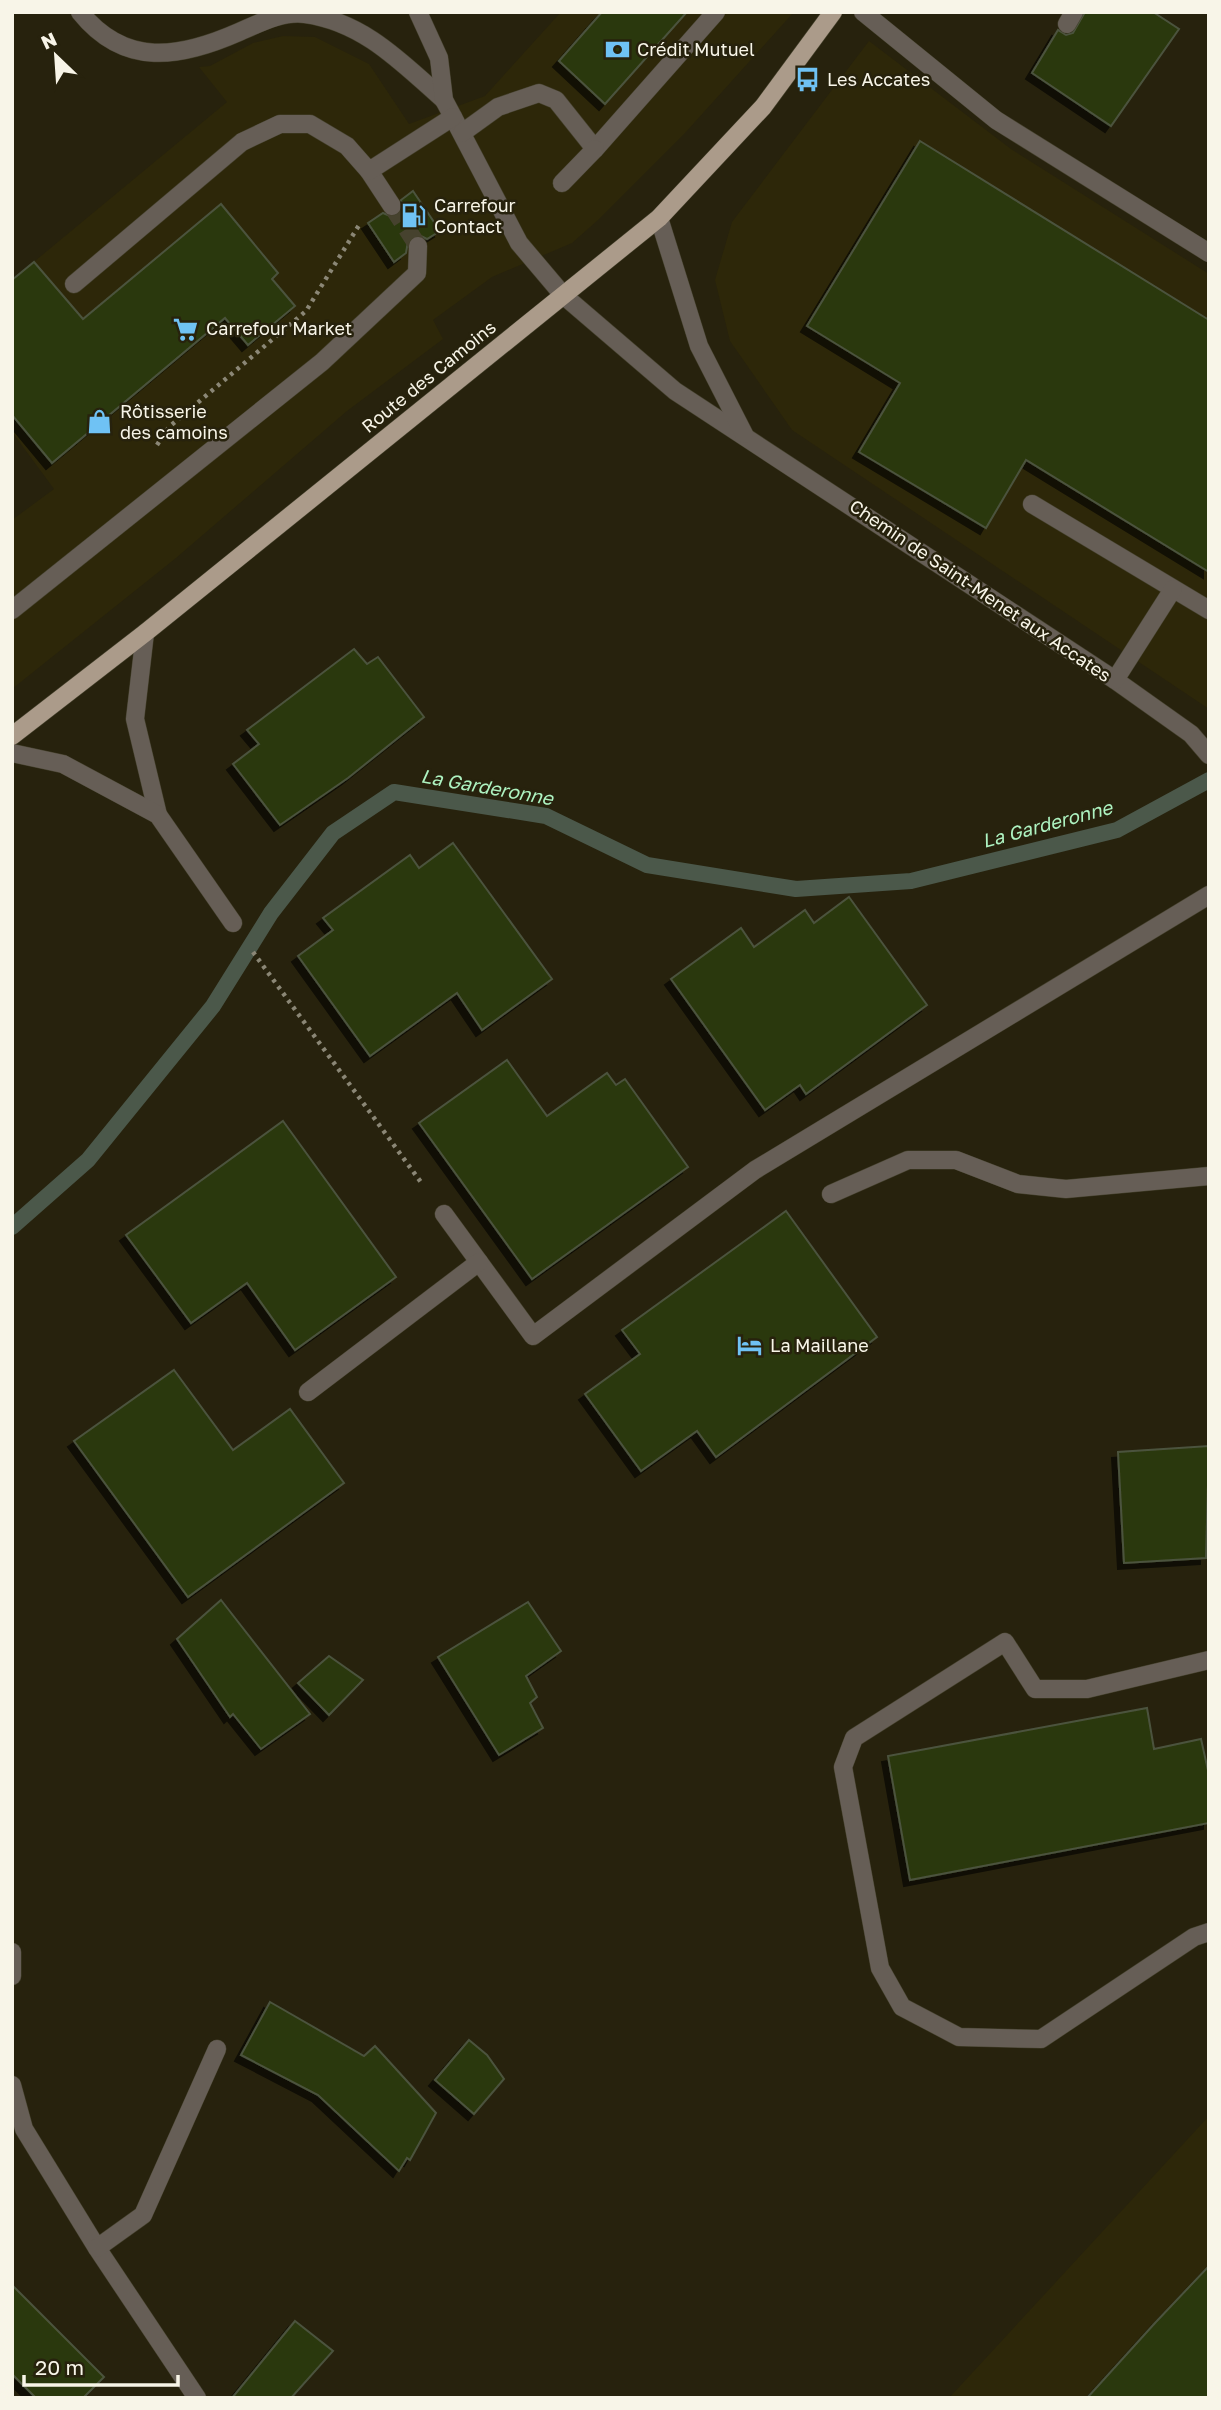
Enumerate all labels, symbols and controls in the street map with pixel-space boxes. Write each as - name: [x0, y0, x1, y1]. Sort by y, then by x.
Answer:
- north arrow: [21, 21, 91, 91]
- text: N: [37, 27, 60, 54]
- bank icon: Crédit Mutuel: [603, 36, 631, 64]
- place label: Crédit Mutuel: [637, 38, 755, 60]
- bus stop icon: Les Accates: [793, 66, 821, 94]
- place label: Les Accates: [827, 68, 930, 90]
- place label: Carrefour Contact: [434, 194, 516, 237]
- fuel station icon: Carrefour Contact: [400, 202, 428, 230]
- supermarket icon: Carrefour Market: [172, 315, 200, 343]
- street label: Route des Camoins: [357, 315, 500, 437]
- place label: Carrefour Market: [206, 317, 352, 339]
- place label: Rôtisserie des camoins: [120, 400, 228, 443]
- shop icon: Rôtisserie des camoins: [86, 408, 114, 436]
- street label: Chemin de Saint-Menet aux Accates: [846, 494, 1115, 686]
- water label: La Garderonne: [419, 764, 557, 810]
- water label: La Garderonne: [979, 795, 1116, 852]
- hotel icon: La Maillane: [736, 1332, 764, 1360]
- place label: La Maillane: [770, 1334, 869, 1356]
- scale bar: [24, 2344, 178, 2388]
- text: 20 m: [35, 2354, 84, 2380]

